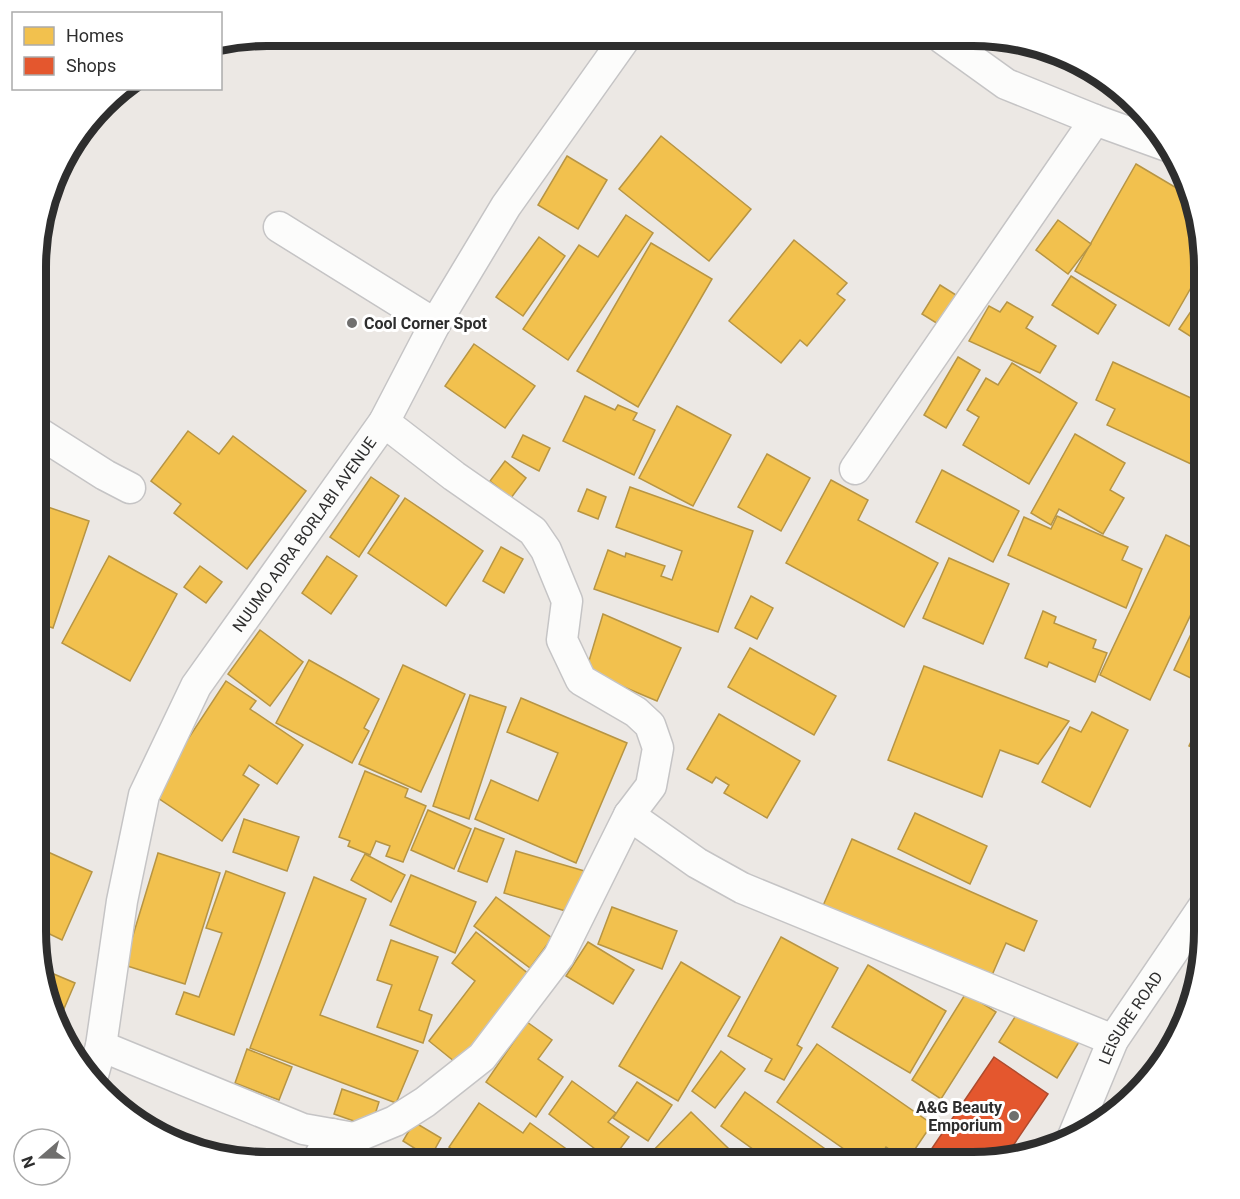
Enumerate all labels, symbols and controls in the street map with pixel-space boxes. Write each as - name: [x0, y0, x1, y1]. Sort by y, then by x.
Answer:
- legend: [12, 12, 222, 90]
- text: Homes: [66, 25, 124, 46]
- text: Shops: [66, 55, 116, 76]
- place label: Cool Corner Spot: [364, 314, 487, 333]
- marker: Cool Corner Spot: [345, 316, 359, 330]
- street label: NUUMO ADRA BORLABI AVENUE: [229, 434, 380, 636]
- street label: LEISURE ROAD: [1095, 968, 1167, 1067]
- place label: A&G Beauty Emporium: [916, 1098, 1003, 1135]
- marker: A&G Beauty Emporium: [1007, 1109, 1021, 1123]
- north arrow: [12, 1127, 72, 1187]
- text: N: [18, 1153, 39, 1171]

